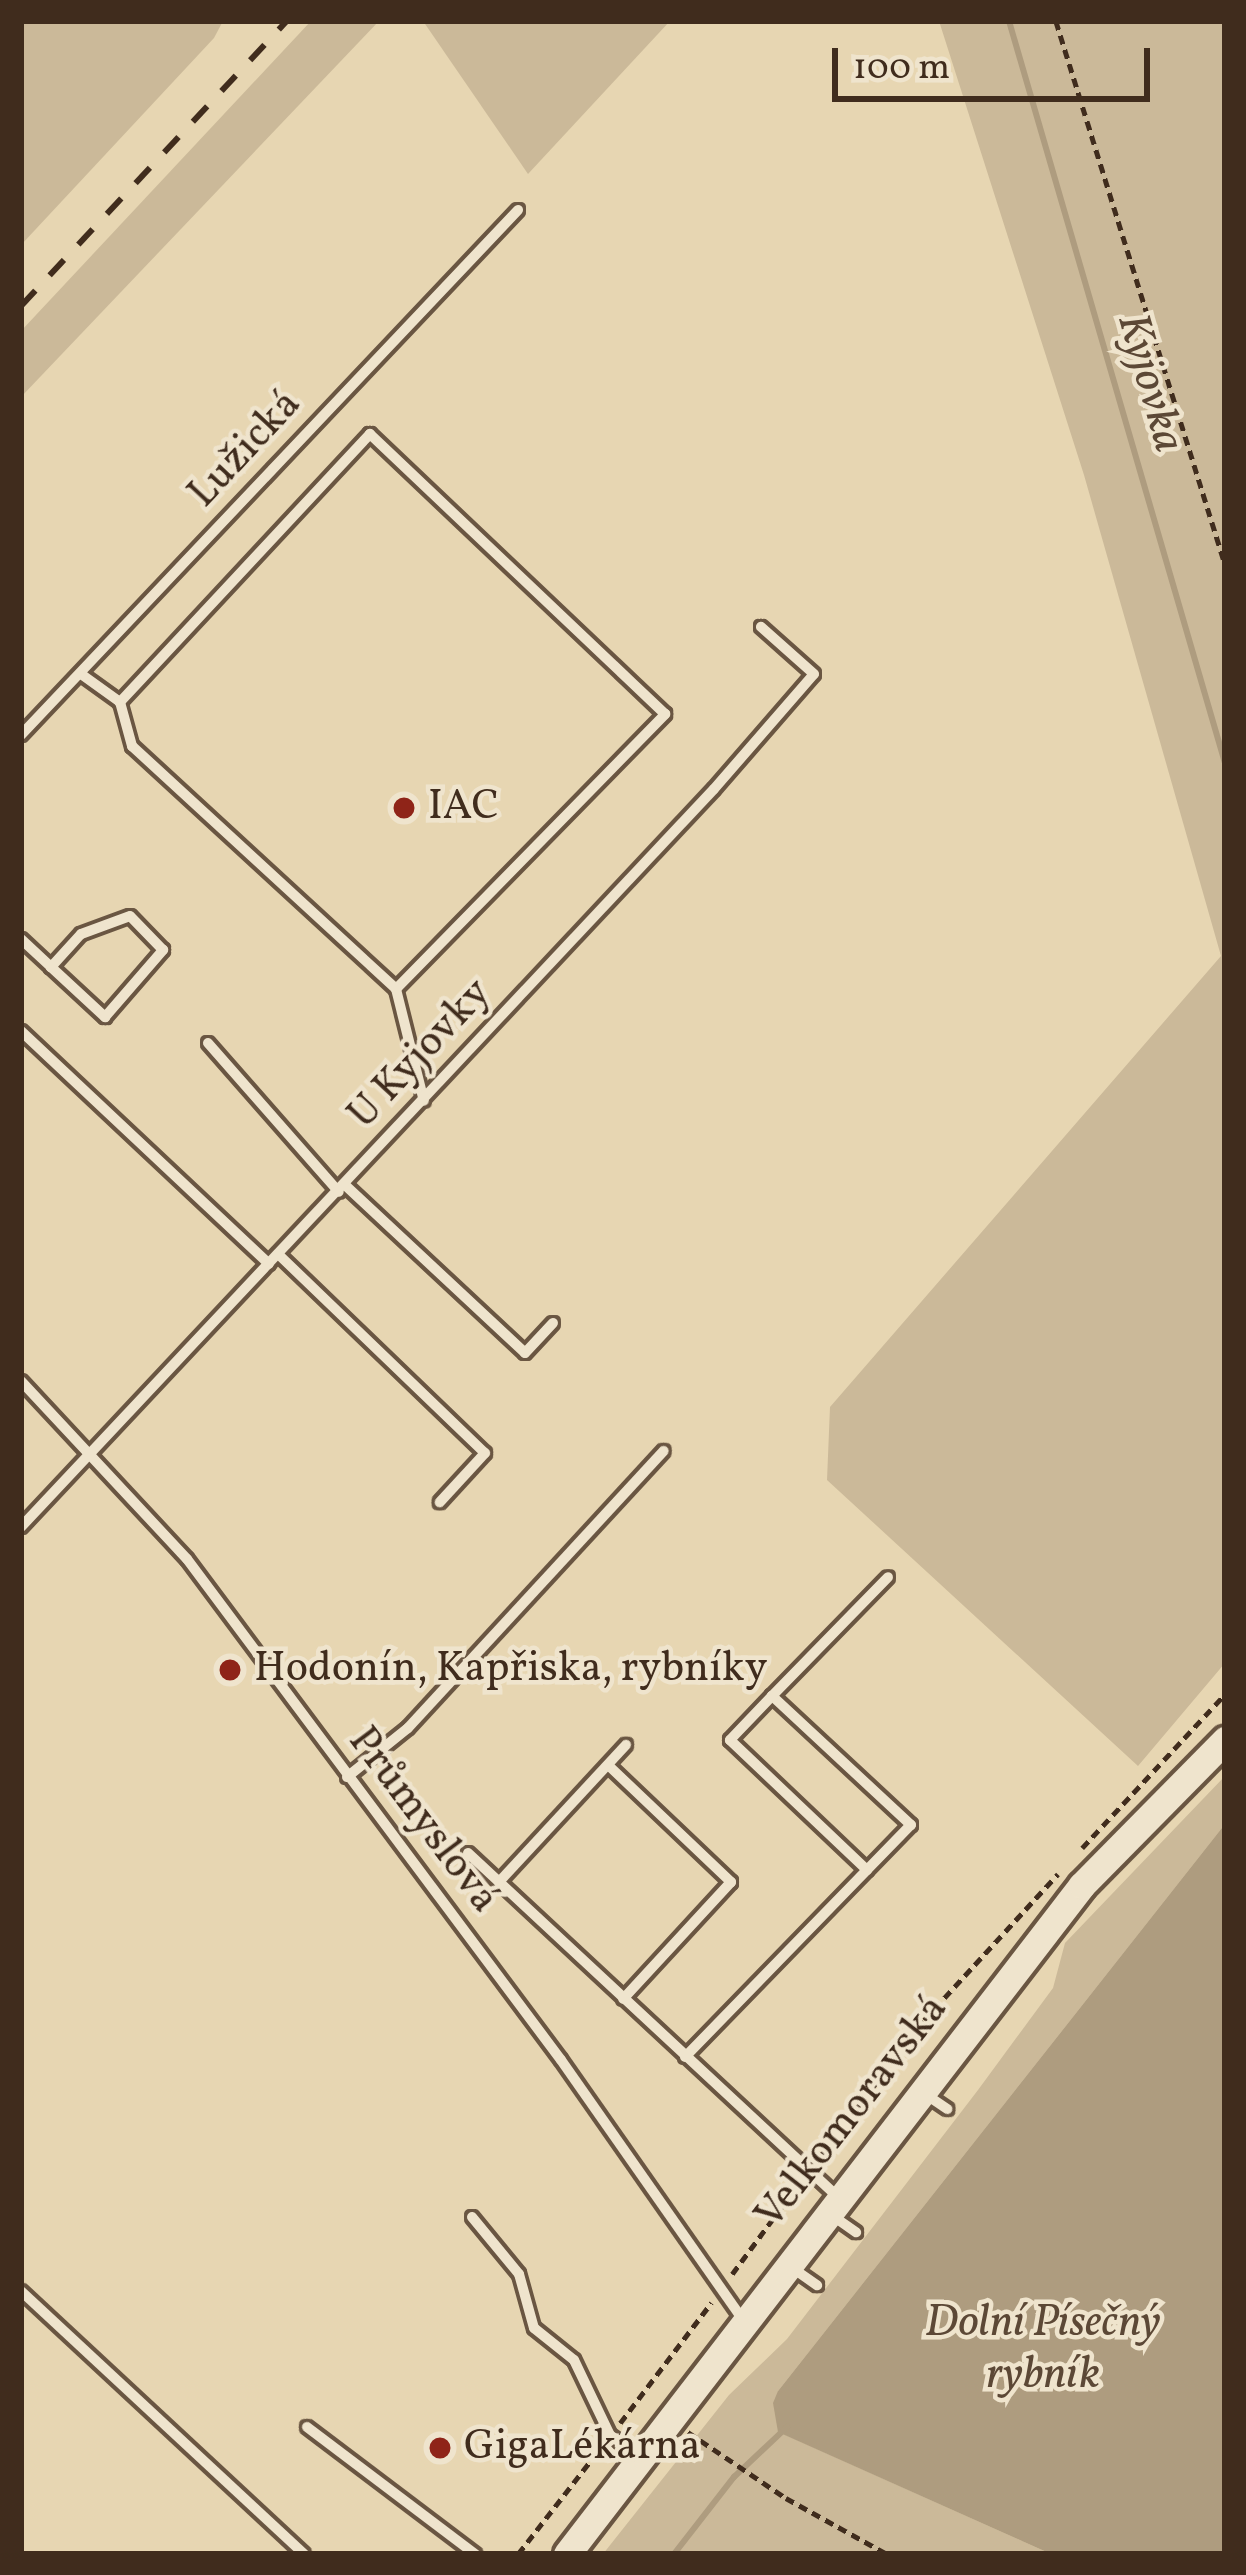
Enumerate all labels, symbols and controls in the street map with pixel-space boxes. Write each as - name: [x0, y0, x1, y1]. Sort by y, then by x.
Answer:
- scale bar: [838, 24, 1156, 98]
- text: 100 m: [853, 44, 950, 94]
- water label: Kyjovka: [1104, 307, 1194, 459]
- street label: Lužická: [179, 381, 313, 519]
- place label: IAC: [428, 783, 499, 833]
- marker: IAC: [391, 795, 417, 821]
- street label: U Kyjovky: [339, 970, 503, 1140]
- place label: Hodonín, Kapřiska, rybníky: [254, 1645, 767, 1695]
- marker: Hodonín, Kapřiska, rybníky: [217, 1657, 243, 1683]
- street label: Průmyslová: [336, 1718, 508, 1924]
- street label: Velkomoravská: [746, 1986, 960, 2240]
- water label: Dolní Písečný rybník: [925, 2297, 1161, 2403]
- place label: GigaLékárna: [464, 2423, 701, 2473]
- marker: GigaLékárna: [427, 2435, 453, 2461]

